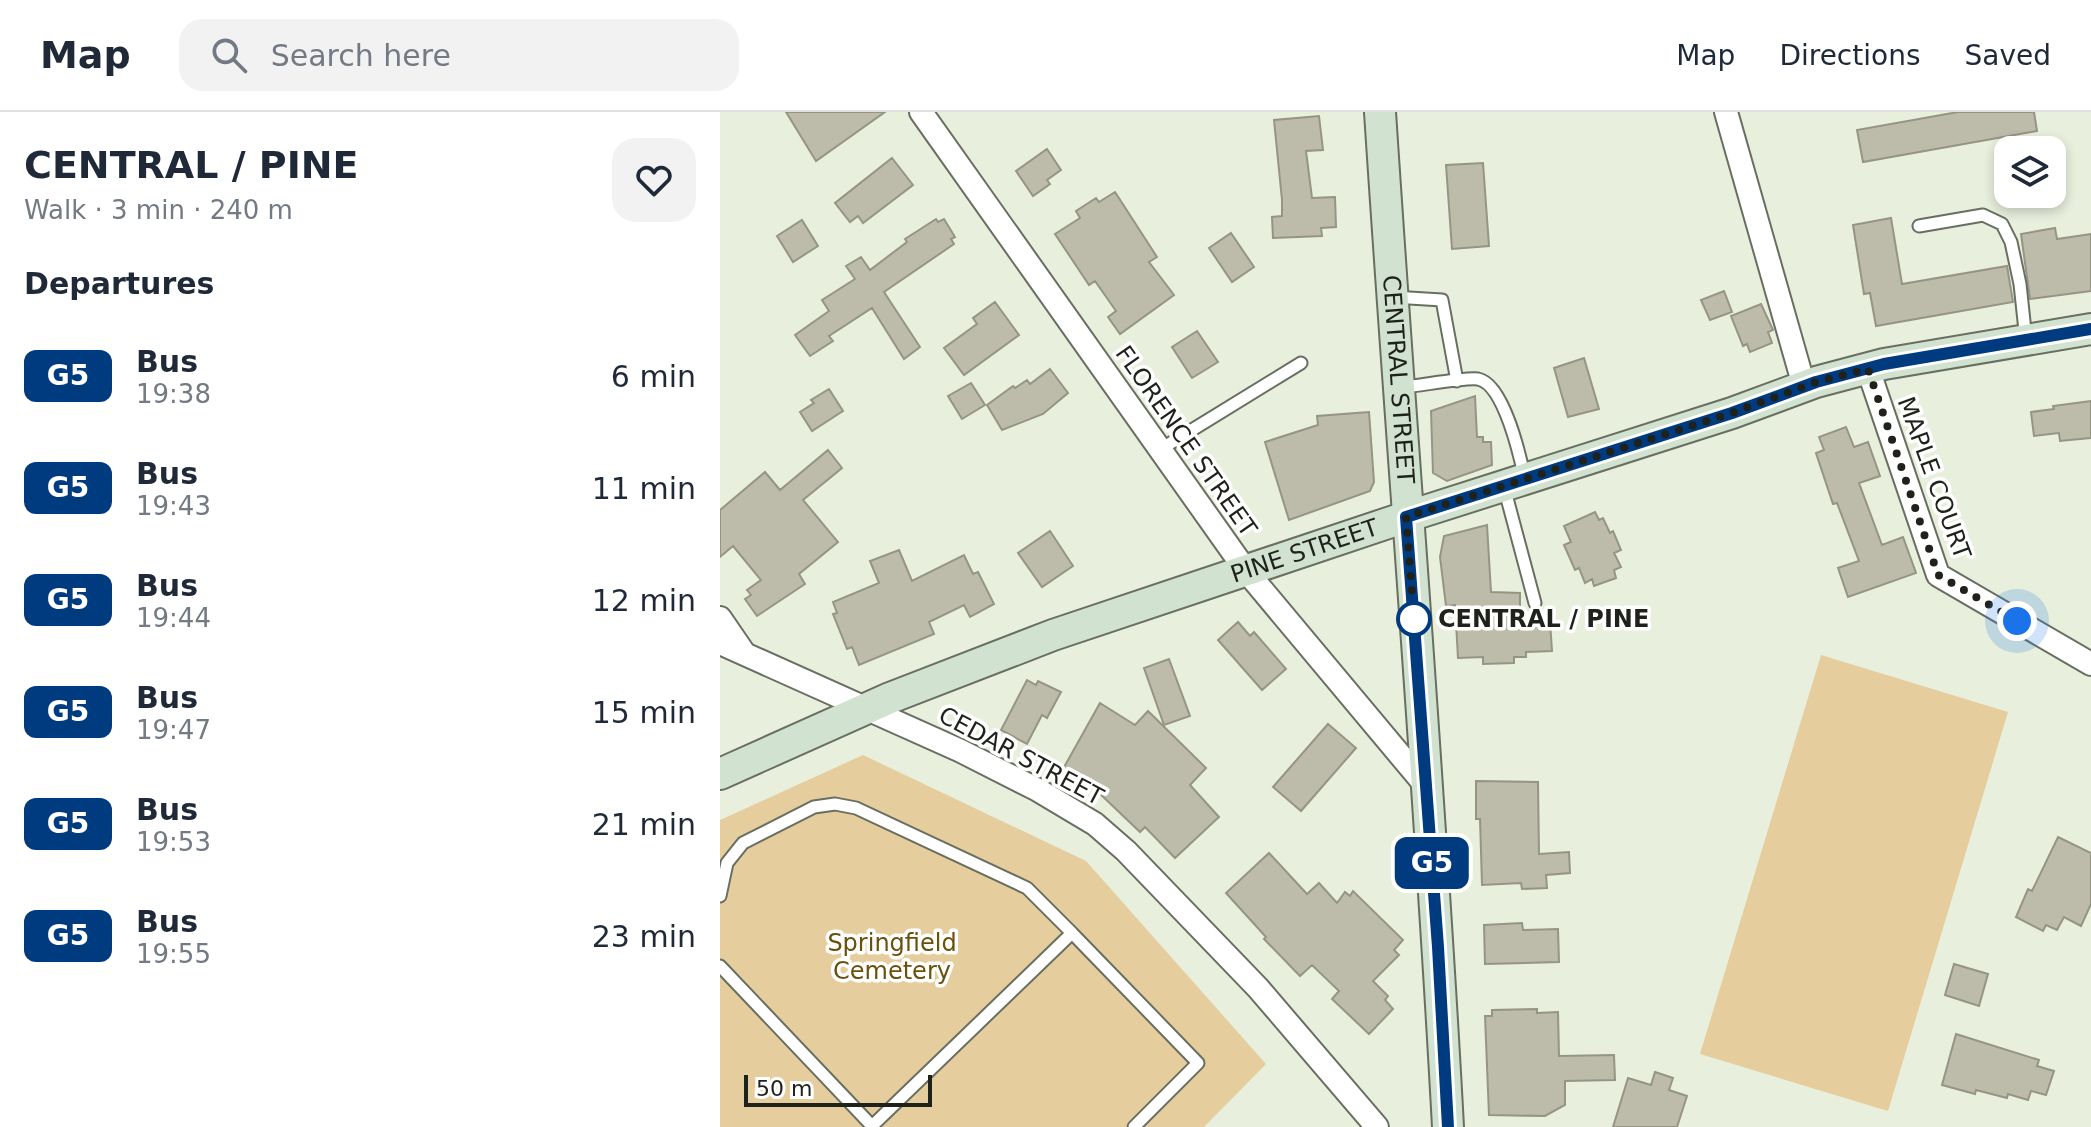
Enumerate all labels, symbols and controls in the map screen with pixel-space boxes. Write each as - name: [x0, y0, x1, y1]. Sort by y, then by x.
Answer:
- search box: [179, 19, 739, 91]
- text: Map: [40, 33, 131, 77]
- icon: search: [207, 33, 251, 77]
- text: Search here: [271, 38, 451, 73]
- text: Map: [1676, 39, 1735, 72]
- text: Directions: [1779, 39, 1920, 72]
- text: Saved: [1964, 39, 2051, 72]
- map controls: [1994, 136, 2066, 208]
- button: layers: [1994, 136, 2066, 208]
- button: heart: [612, 138, 696, 222]
- text: CENTRAL / PINE: [24, 143, 359, 187]
- text: Walk · 3 min · 240 m: [24, 195, 293, 225]
- text: Departures: [24, 266, 214, 301]
- street label: CENTRAL STREET: [1377, 274, 1420, 485]
- street label: FLORENCE STREET: [1110, 340, 1263, 542]
- text: Bus: [136, 344, 198, 379]
- text: G5: [47, 359, 89, 392]
- text: 6 min: [611, 359, 696, 394]
- text: 19:38: [136, 379, 211, 409]
- street label: MAPLE COURT: [1892, 393, 1976, 563]
- text: Bus: [136, 456, 198, 491]
- text: G5: [47, 471, 89, 504]
- text: 11 min: [592, 471, 696, 506]
- text: 19:43: [136, 491, 211, 521]
- street label: PINE STREET: [1227, 513, 1382, 589]
- text: Bus: [136, 568, 198, 603]
- text: G5: [47, 583, 89, 616]
- text: 12 min: [592, 583, 696, 618]
- your location: [1997, 601, 2037, 641]
- marker: CENTRAL / PINE: [1397, 602, 1431, 636]
- text: 19:44: [136, 603, 211, 633]
- place label: CENTRAL / PINE: [1438, 605, 1649, 633]
- text: Bus: [136, 680, 198, 715]
- text: G5: [47, 695, 89, 728]
- text: 15 min: [592, 695, 696, 730]
- street label: CEDAR STREET: [934, 701, 1108, 811]
- text: 19:47: [136, 715, 211, 745]
- text: Bus: [136, 792, 198, 827]
- text: G5: [47, 807, 89, 840]
- text: 21 min: [592, 807, 696, 842]
- text: 19:53: [136, 827, 211, 857]
- line badge: G5: [1396, 837, 1468, 889]
- text: G5: [1411, 846, 1453, 879]
- text: Bus: [136, 904, 198, 939]
- text: G5: [47, 919, 89, 952]
- text: 23 min: [592, 919, 696, 954]
- park label: Springfield Cemetery: [827, 929, 957, 985]
- text: 19:55: [136, 939, 211, 969]
- scale bar: [744, 1071, 932, 1107]
- text: 50 m: [756, 1076, 812, 1101]

